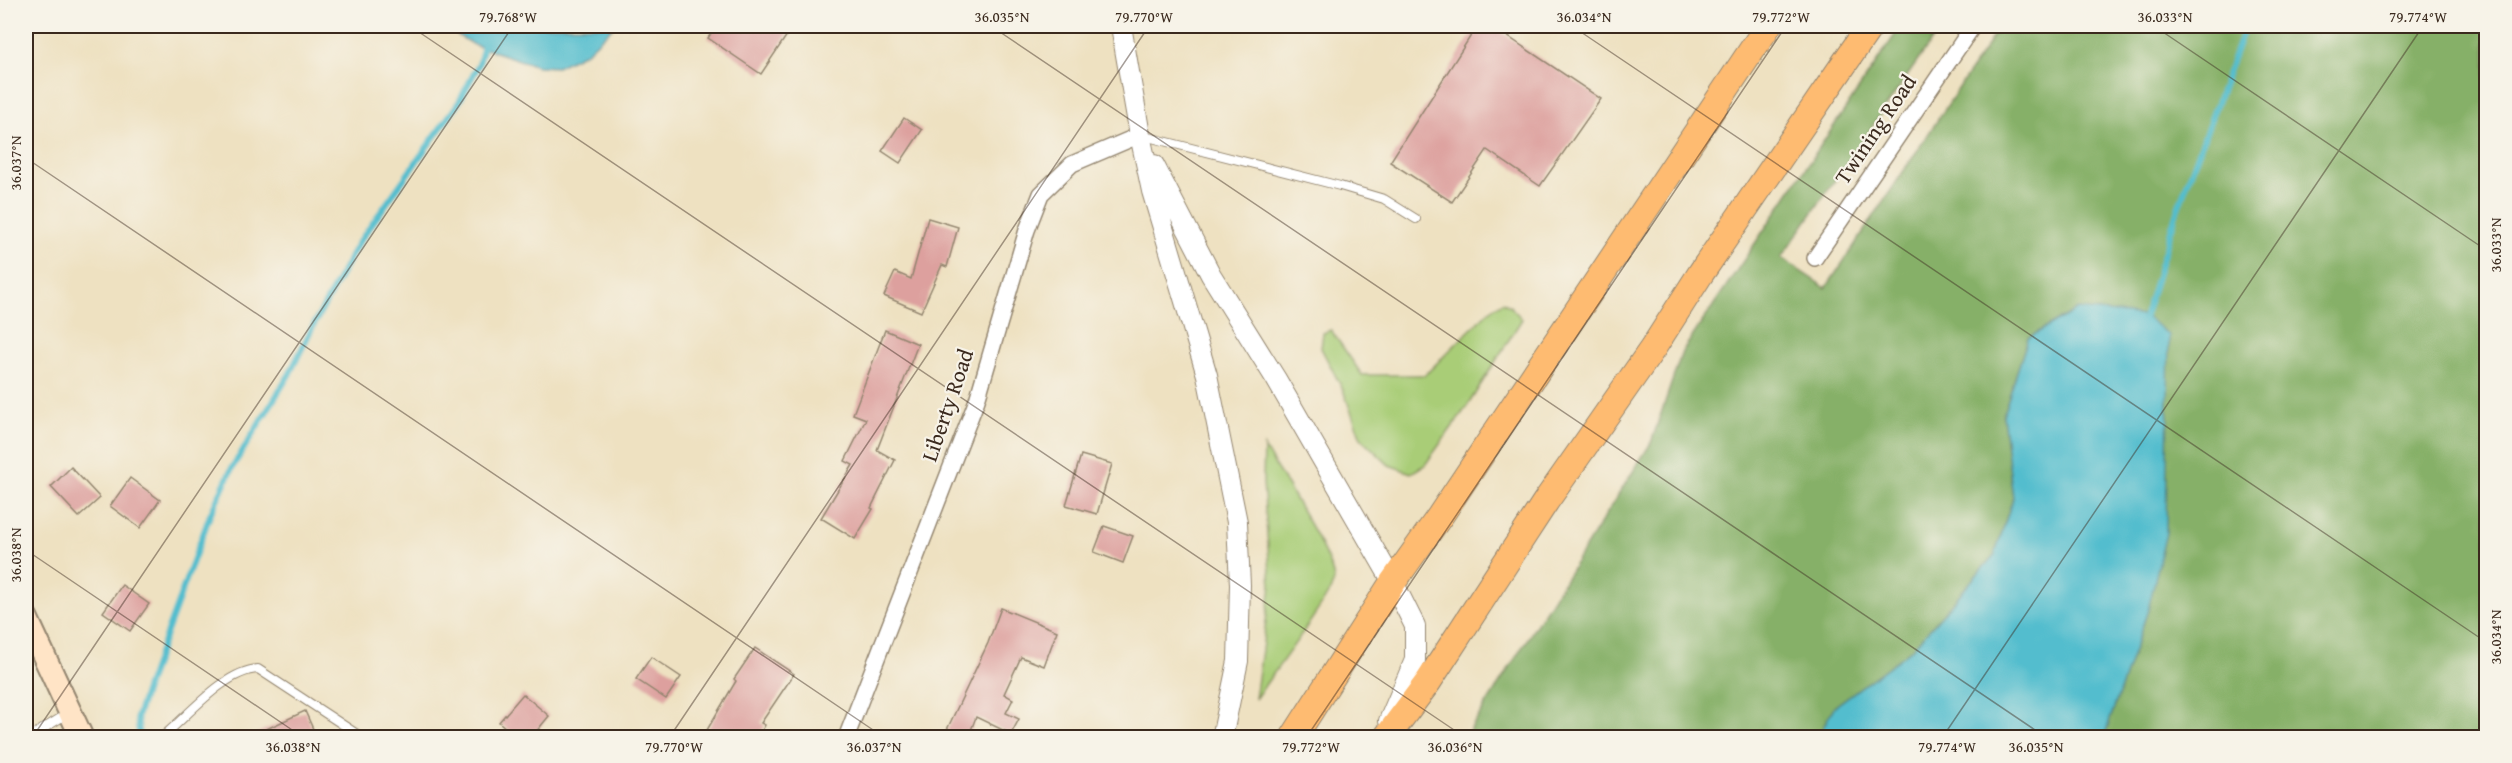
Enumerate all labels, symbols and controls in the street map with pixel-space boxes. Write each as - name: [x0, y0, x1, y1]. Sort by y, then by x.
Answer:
- text: 79.768°W: [479, 6, 537, 27]
- text: 36.035°N: [975, 6, 1030, 27]
- text: 79.770°W: [1115, 6, 1173, 27]
- text: 36.034°N: [1557, 6, 1612, 27]
- text: 79.772°W: [1752, 6, 1810, 27]
- text: 36.033°N: [2138, 6, 2193, 27]
- text: 79.774°W: [2389, 6, 2447, 27]
- street label: Twining Road: [1826, 67, 1924, 191]
- text: 36.037°N: [5, 135, 26, 190]
- text: 36.033°N: [2485, 217, 2506, 272]
- street label: Liberty Road: [913, 344, 981, 466]
- text: 36.038°N: [5, 527, 26, 582]
- text: 36.034°N: [2485, 609, 2506, 664]
- text: 36.038°N: [266, 736, 321, 757]
- text: 79.770°W: [645, 736, 703, 757]
- text: 36.037°N: [847, 736, 902, 757]
- text: 79.772°W: [1282, 736, 1340, 757]
- text: 36.036°N: [1428, 736, 1483, 757]
- text: 79.774°W: [1918, 736, 1976, 757]
- text: 36.035°N: [2009, 736, 2064, 757]

